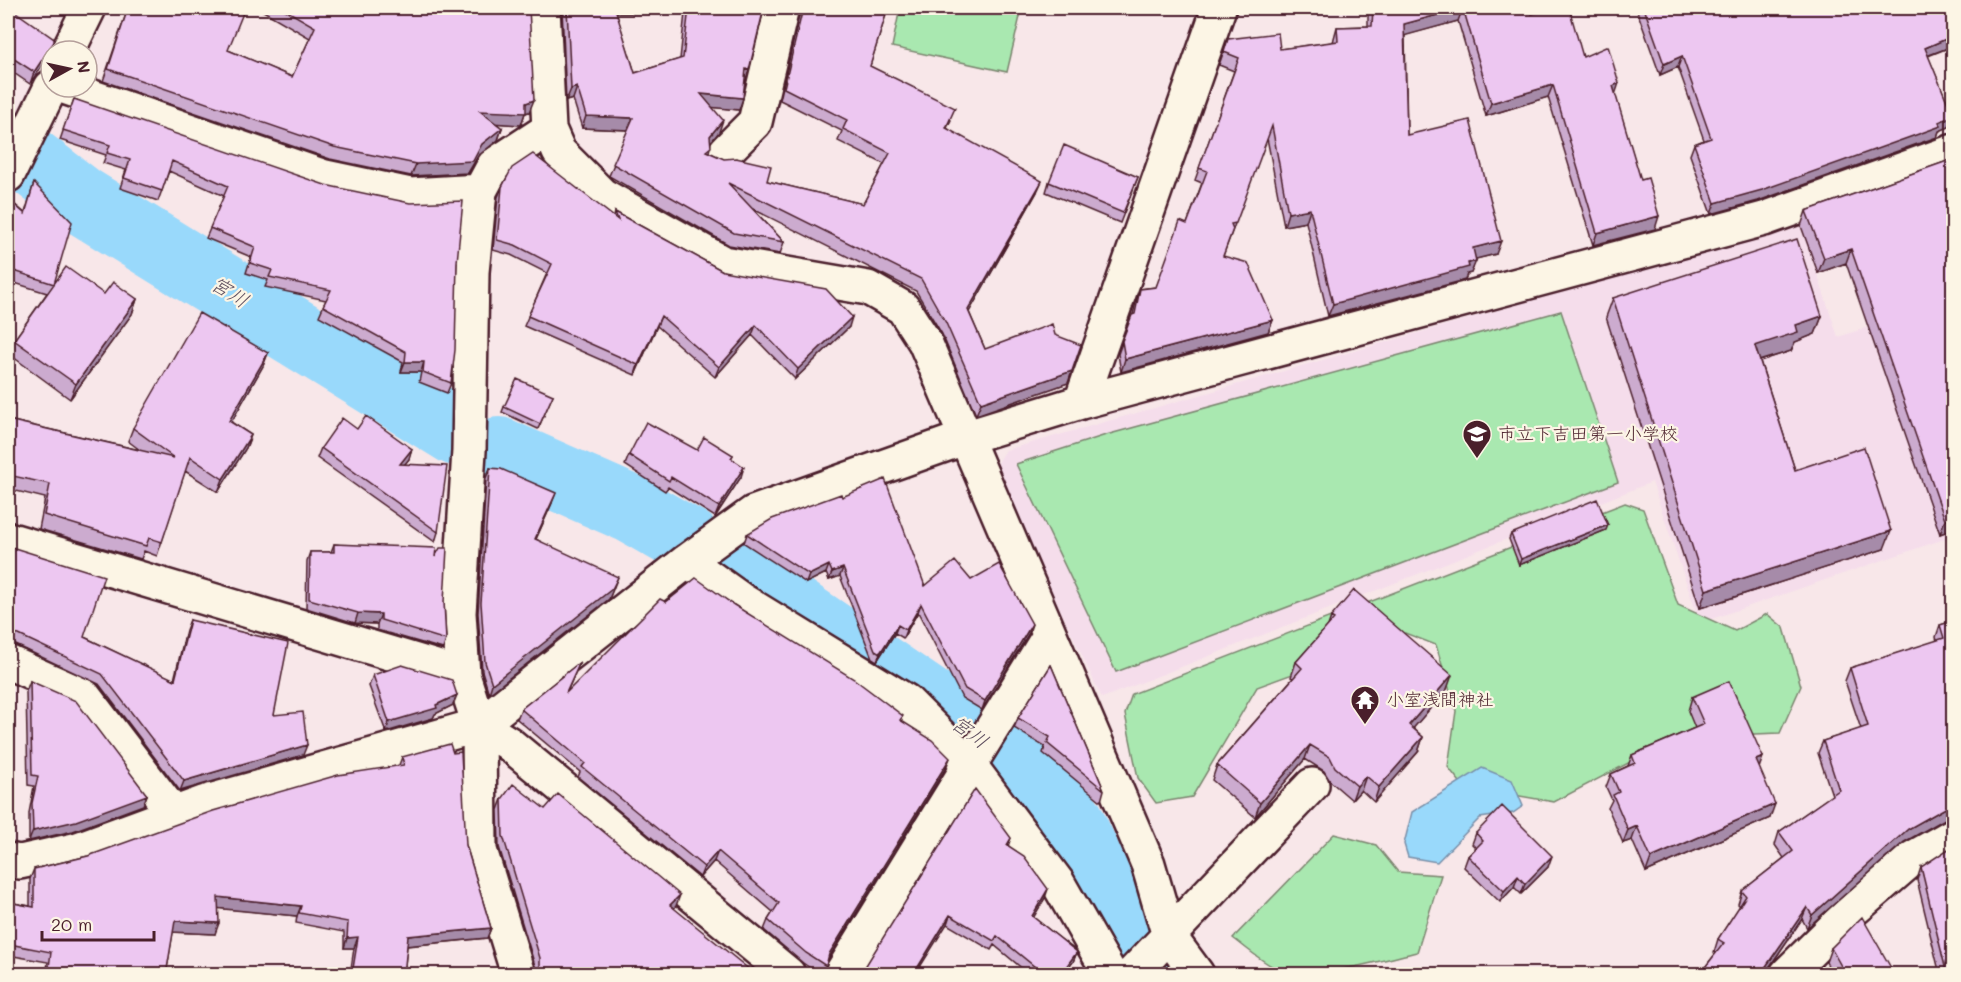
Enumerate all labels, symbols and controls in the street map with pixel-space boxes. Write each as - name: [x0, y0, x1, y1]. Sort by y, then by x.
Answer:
- north arrow: [39, 39, 99, 99]
- text: N: [73, 59, 96, 74]
- water label: 宮川: [207, 270, 254, 313]
- school or university icon: 市立下吉田第一小学校: [1461, 418, 1493, 460]
- place label: 市立下吉田第一小学校: [1498, 421, 1678, 445]
- temple icon: 小室浅間神社: [1349, 684, 1381, 726]
- place label: 小室浅間神社: [1386, 687, 1494, 711]
- water label: 宮川: [947, 709, 994, 754]
- scale bar: [42, 904, 154, 942]
- text: 20 m: [51, 912, 92, 936]

